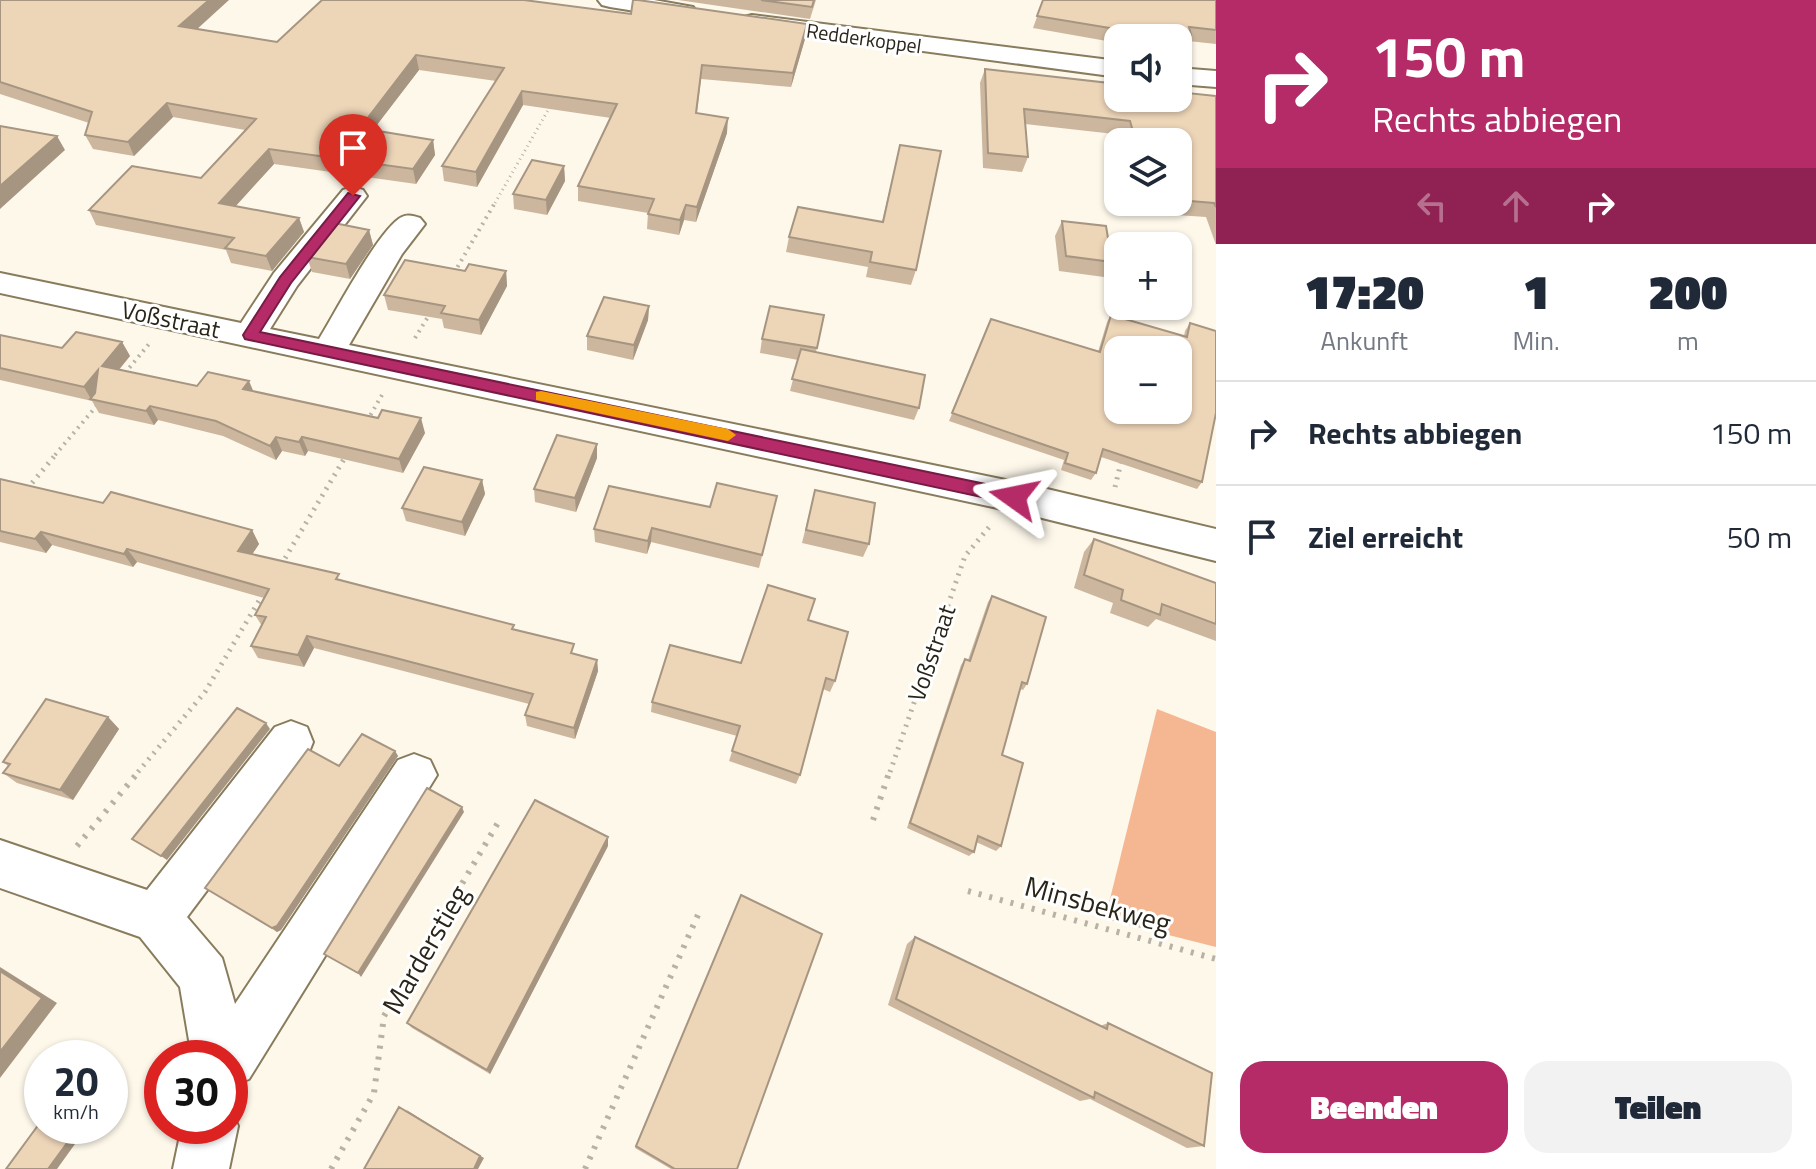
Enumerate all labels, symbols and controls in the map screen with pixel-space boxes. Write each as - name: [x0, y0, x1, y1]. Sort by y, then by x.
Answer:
- text: 150 m: [1372, 14, 1525, 99]
- street label: Redderkoppel: [804, 15, 924, 61]
- map controls: [1104, 24, 1192, 424]
- button: sound: [1104, 24, 1192, 112]
- icon: right: [1240, 32, 1344, 136]
- text: Rechts abbiegen: [1372, 91, 1622, 146]
- pin: [319, 114, 387, 196]
- icon: arrive: [331, 126, 375, 170]
- button: layers: [1104, 128, 1192, 216]
- icon: left: [1410, 184, 1454, 228]
- icon: ahead: [1494, 184, 1538, 228]
- icon: right: [1578, 184, 1622, 228]
- button: +: [1104, 232, 1192, 320]
- text: 17:20: [1305, 255, 1424, 328]
- text: 1: [1523, 255, 1549, 328]
- text: 200: [1648, 255, 1727, 328]
- street label: Voßstraat: [118, 291, 224, 347]
- text: Ankunft: [1321, 321, 1408, 360]
- text: Min.: [1513, 321, 1560, 360]
- text: m: [1677, 321, 1699, 360]
- button: −: [1104, 336, 1192, 424]
- text: Rechts abbiegen: [1308, 410, 1522, 456]
- text: 150 m: [1710, 410, 1792, 456]
- icon: right: [1240, 411, 1284, 455]
- position arrow: [972, 455, 1056, 539]
- text: Ziel erreicht: [1308, 514, 1463, 560]
- text: 50 m: [1727, 514, 1792, 560]
- icon: arrive: [1240, 515, 1284, 559]
- street label: Voßstraat: [898, 599, 964, 706]
- street label: Minsbekweg: [1020, 864, 1176, 944]
- street label: Marderstieg: [371, 876, 479, 1022]
- speed limit sign: 30: [144, 1040, 248, 1144]
- text: 20: [54, 1051, 98, 1112]
- button: Beenden: [1240, 1061, 1508, 1153]
- button: Teilen: [1524, 1061, 1792, 1153]
- text: km/h: [53, 1096, 99, 1127]

